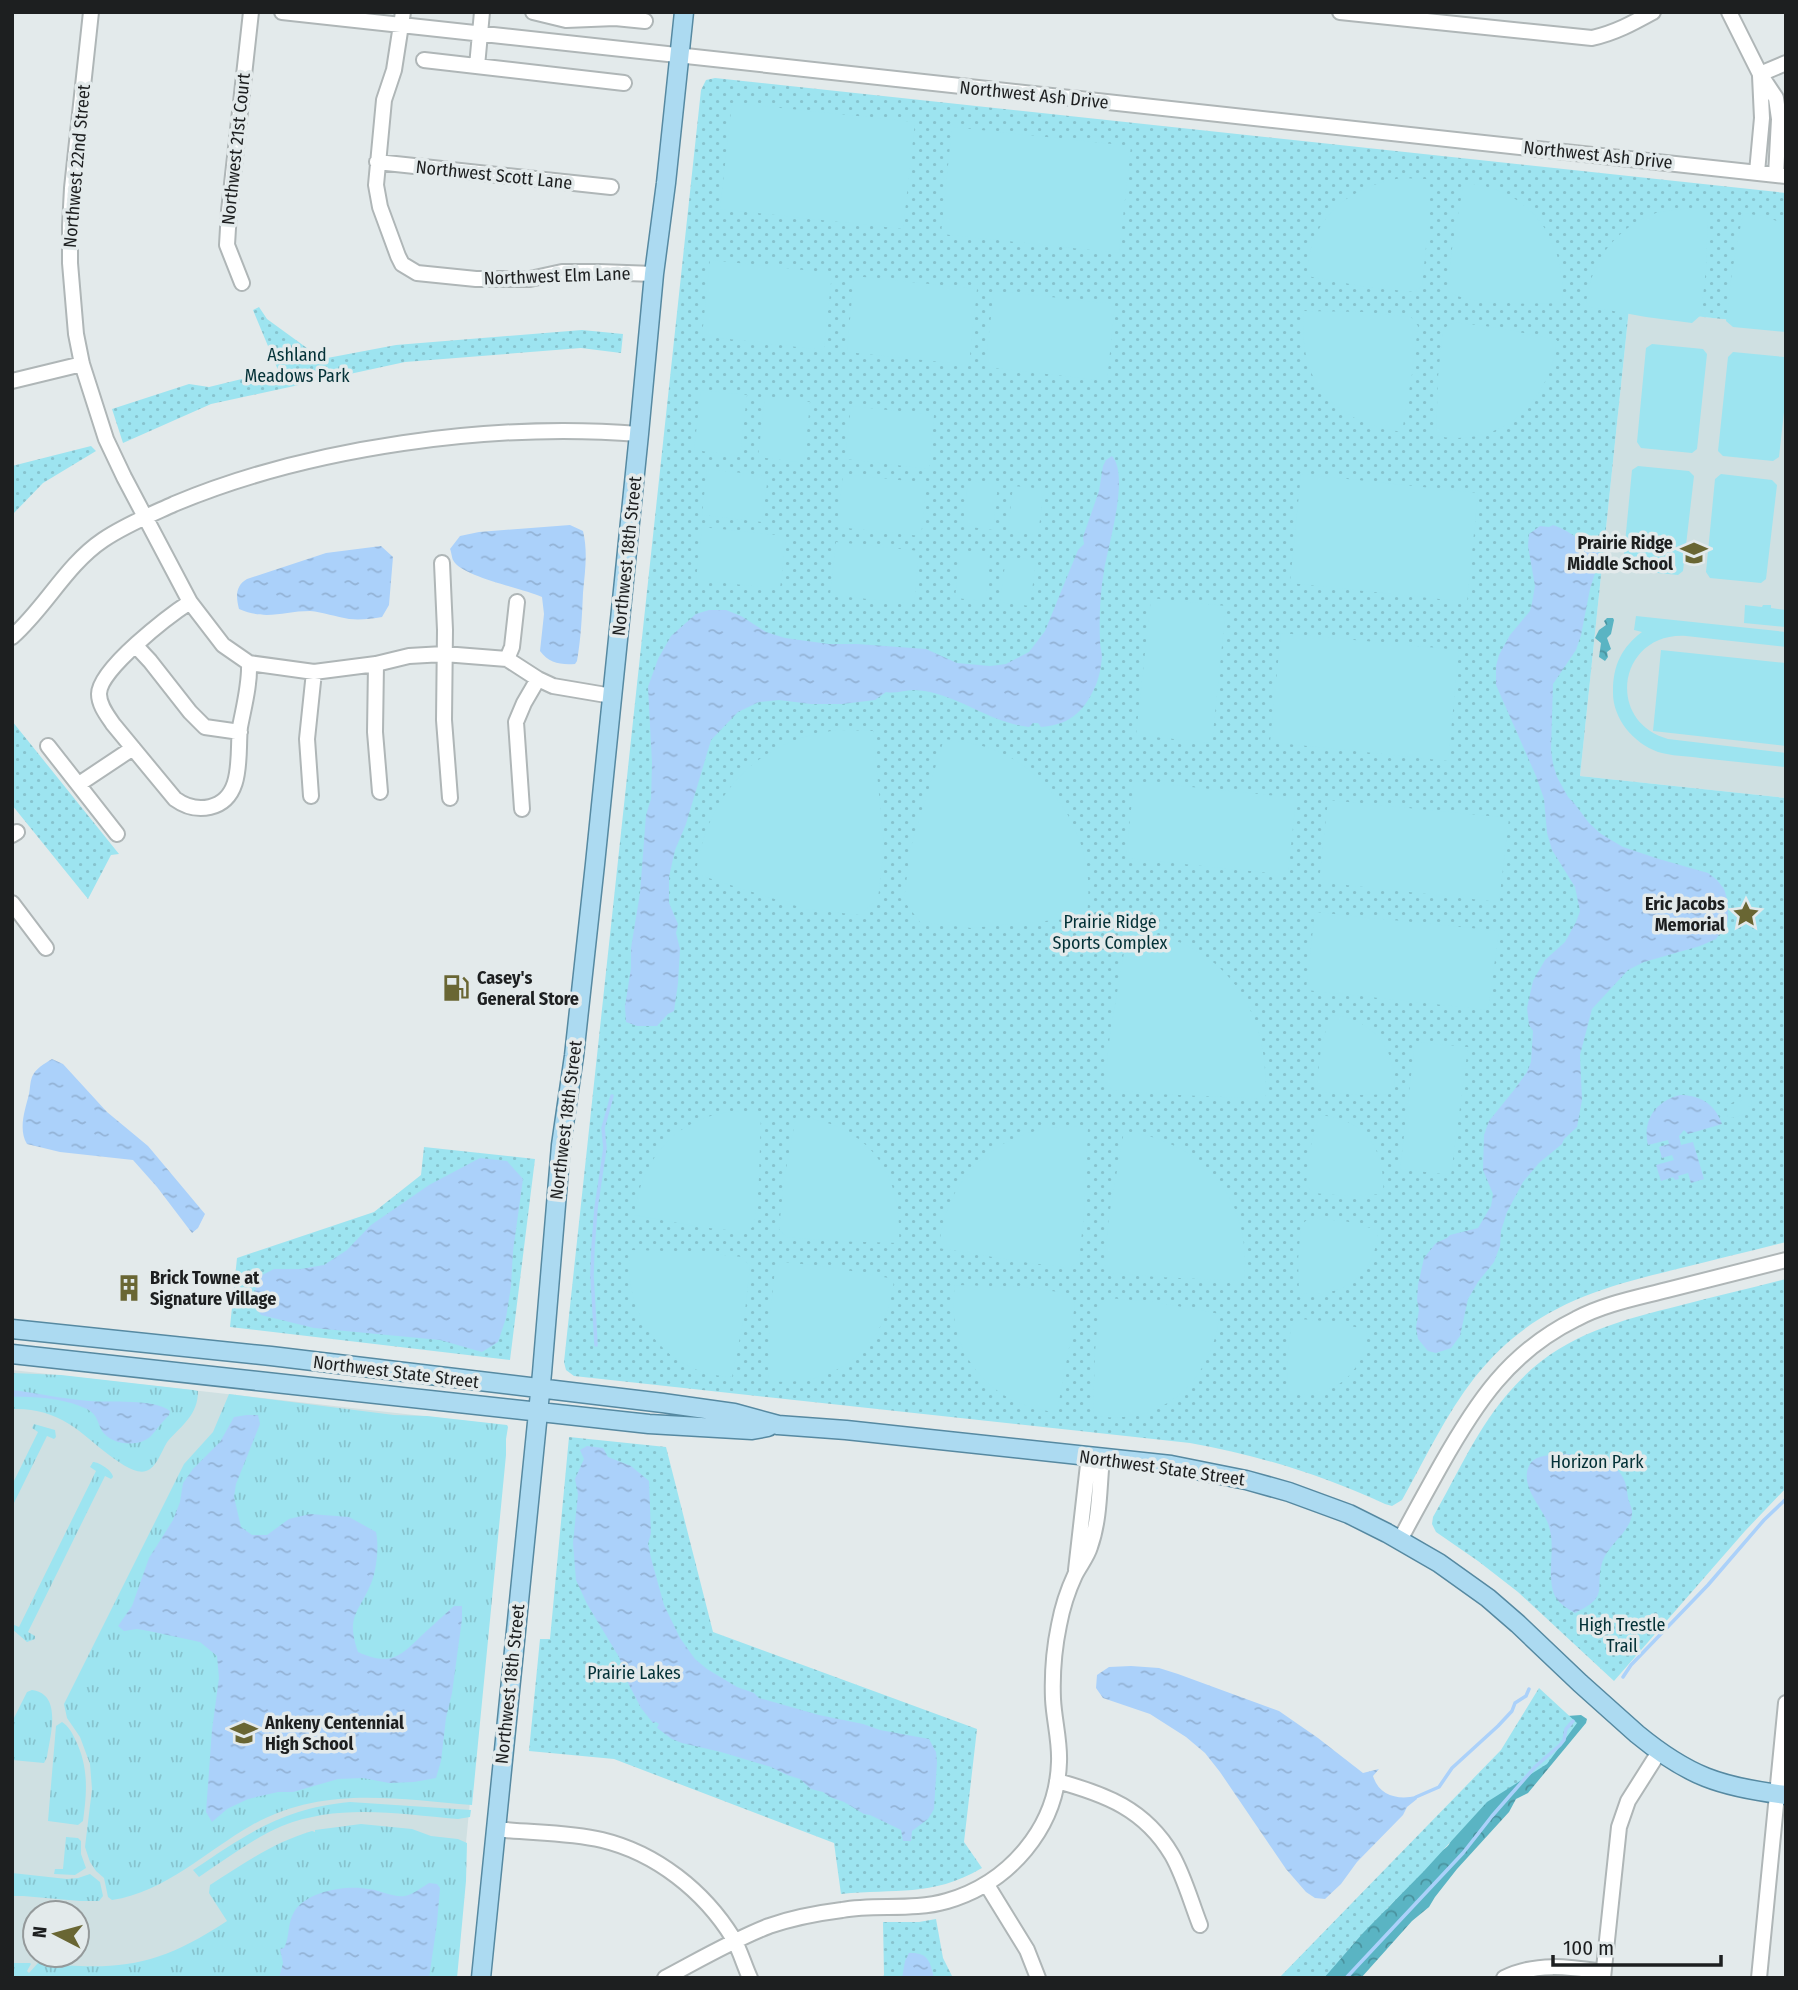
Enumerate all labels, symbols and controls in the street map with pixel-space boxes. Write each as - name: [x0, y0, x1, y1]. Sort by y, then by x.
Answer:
- street label: Northwest 21st Court: [217, 72, 255, 226]
- street label: Northwest Ash Drive: [959, 76, 1110, 114]
- street label: Northwest 22nd Street: [59, 83, 95, 249]
- street label: Northwest Ash Drive: [1523, 136, 1674, 174]
- street label: Northwest Scott Lane: [415, 156, 573, 194]
- street label: Northwest Elm Lane: [483, 262, 631, 290]
- park label: Ashland Meadows Park: [244, 344, 350, 387]
- street label: Northwest 18th Street: [608, 475, 646, 637]
- place label: Prairie Ridge Middle School: [1567, 532, 1673, 575]
- school or university icon: Prairie Ridge Middle School: [1679, 538, 1709, 568]
- place label: Eric Jacobs Memorial: [1645, 893, 1725, 936]
- place icon: Eric Jacobs Memorial: [1731, 899, 1761, 929]
- park label: Prairie Ridge Sports Complex: [1052, 911, 1168, 954]
- place label: Casey's General Store: [477, 967, 579, 1010]
- fuel station icon: Casey's General Store: [441, 973, 471, 1003]
- street label: Northwest 18th Street: [545, 1039, 587, 1201]
- place label: Brick Towne at Signature Village: [150, 1267, 276, 1310]
- building icon: Brick Towne at Signature Village: [114, 1273, 144, 1303]
- street label: Northwest State Street: [312, 1351, 480, 1393]
- street label: Northwest State Street: [1078, 1445, 1246, 1491]
- park label: Horizon Park: [1550, 1451, 1644, 1473]
- street label: Northwest 18th Street: [491, 1603, 529, 1765]
- park label: High Trestle Trail: [1578, 1614, 1666, 1657]
- park label: Prairie Lakes: [587, 1662, 681, 1684]
- place label: Ankeny Centennial High School: [264, 1712, 404, 1755]
- school or university icon: Ankeny Centennial High School: [229, 1718, 259, 1748]
- north arrow: [21, 1899, 91, 1969]
- scale bar: [1553, 1924, 1721, 1968]
- text: N: [28, 1925, 52, 1939]
- text: 100 m: [1563, 1935, 1614, 1961]

